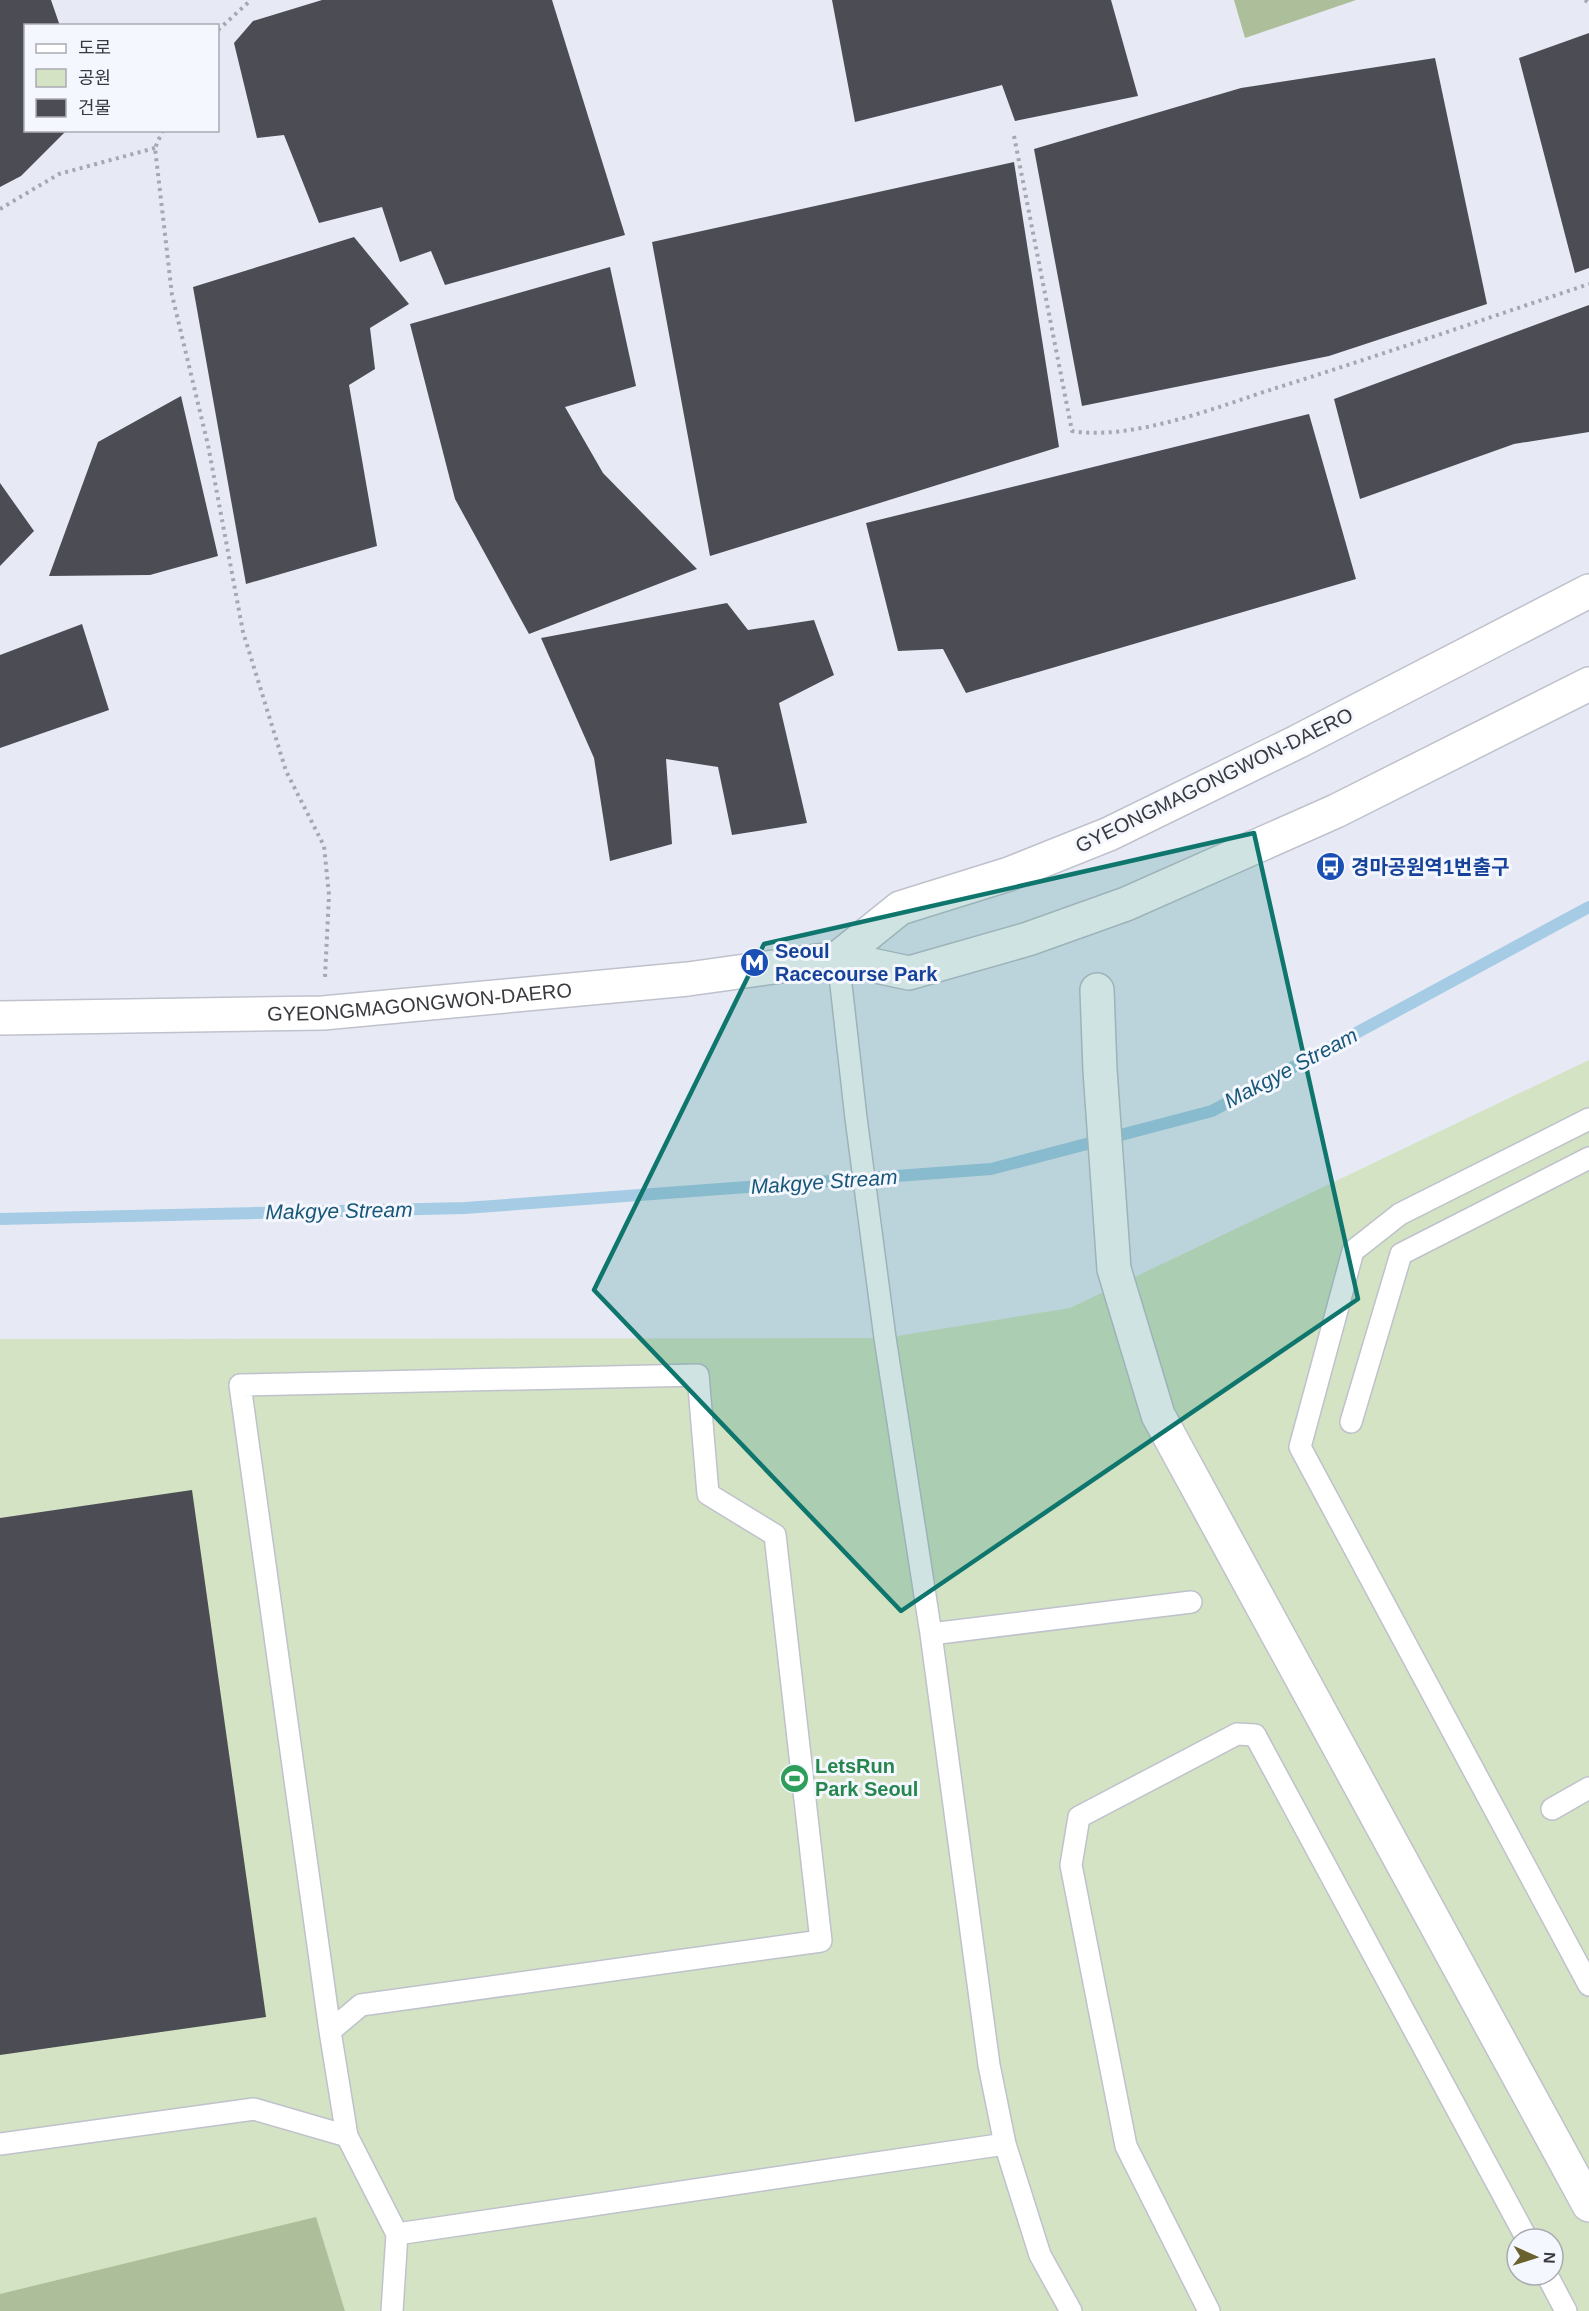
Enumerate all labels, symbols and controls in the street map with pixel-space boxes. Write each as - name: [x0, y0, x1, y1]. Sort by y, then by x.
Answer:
- legend: [24, 24, 219, 132]
- text: 도로: [78, 38, 111, 58]
- text: 공원: [78, 68, 111, 88]
- text: 건물: [78, 98, 111, 118]
- street label: GYEONGMAGONGWON-DAERO: [1072, 703, 1356, 857]
- bus stop icon: 경마공원역1번출구: [1314, 851, 1346, 883]
- place label: 경마공원역1번출구: [1351, 856, 1509, 878]
- place label: Seoul Racecourse Park: [775, 940, 938, 985]
- metro station icon: Seoul Racecourse Park: [738, 946, 770, 978]
- street label: GYEONGMAGONGWON-DAERO: [267, 979, 573, 1025]
- water label: Makgye Stream: [1220, 1023, 1361, 1112]
- water label: Makgye Stream: [750, 1165, 898, 1198]
- water label: Makgye Stream: [265, 1198, 413, 1223]
- place label: LetsRun Park Seoul: [815, 1755, 918, 1800]
- sports icon: LetsRun Park Seoul: [778, 1762, 810, 1794]
- north arrow: [1505, 2227, 1565, 2287]
- text: N: [1541, 2252, 1558, 2264]

